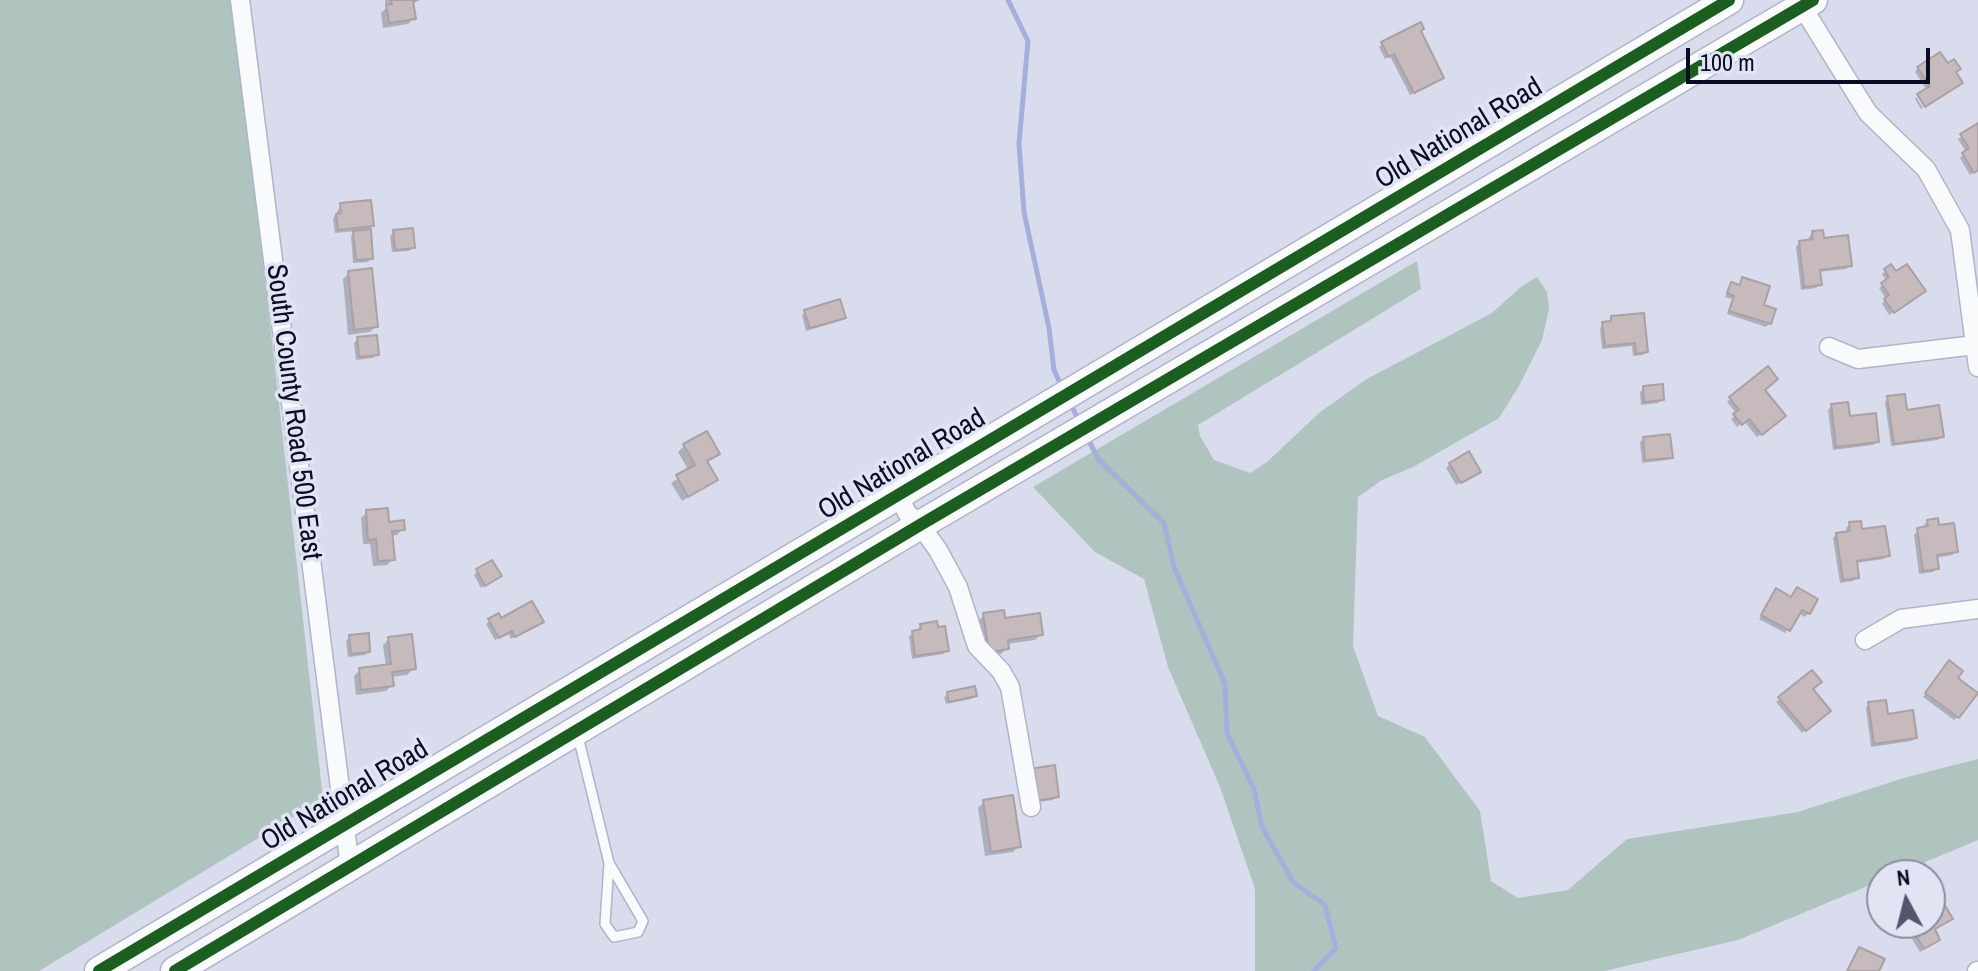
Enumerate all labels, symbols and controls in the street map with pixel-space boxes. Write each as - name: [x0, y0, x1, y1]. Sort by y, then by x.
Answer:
- scale bar: [1690, 32, 1934, 82]
- text: 100 m: [1700, 46, 1755, 78]
- street label: Old National Road: [1369, 71, 1549, 197]
- street label: South County Road 500 East: [258, 262, 328, 562]
- street label: Old National Road: [812, 402, 992, 528]
- street label: Old National Road: [255, 733, 435, 859]
- north arrow: [1866, 859, 1946, 939]
- text: N: [1895, 861, 1912, 893]

